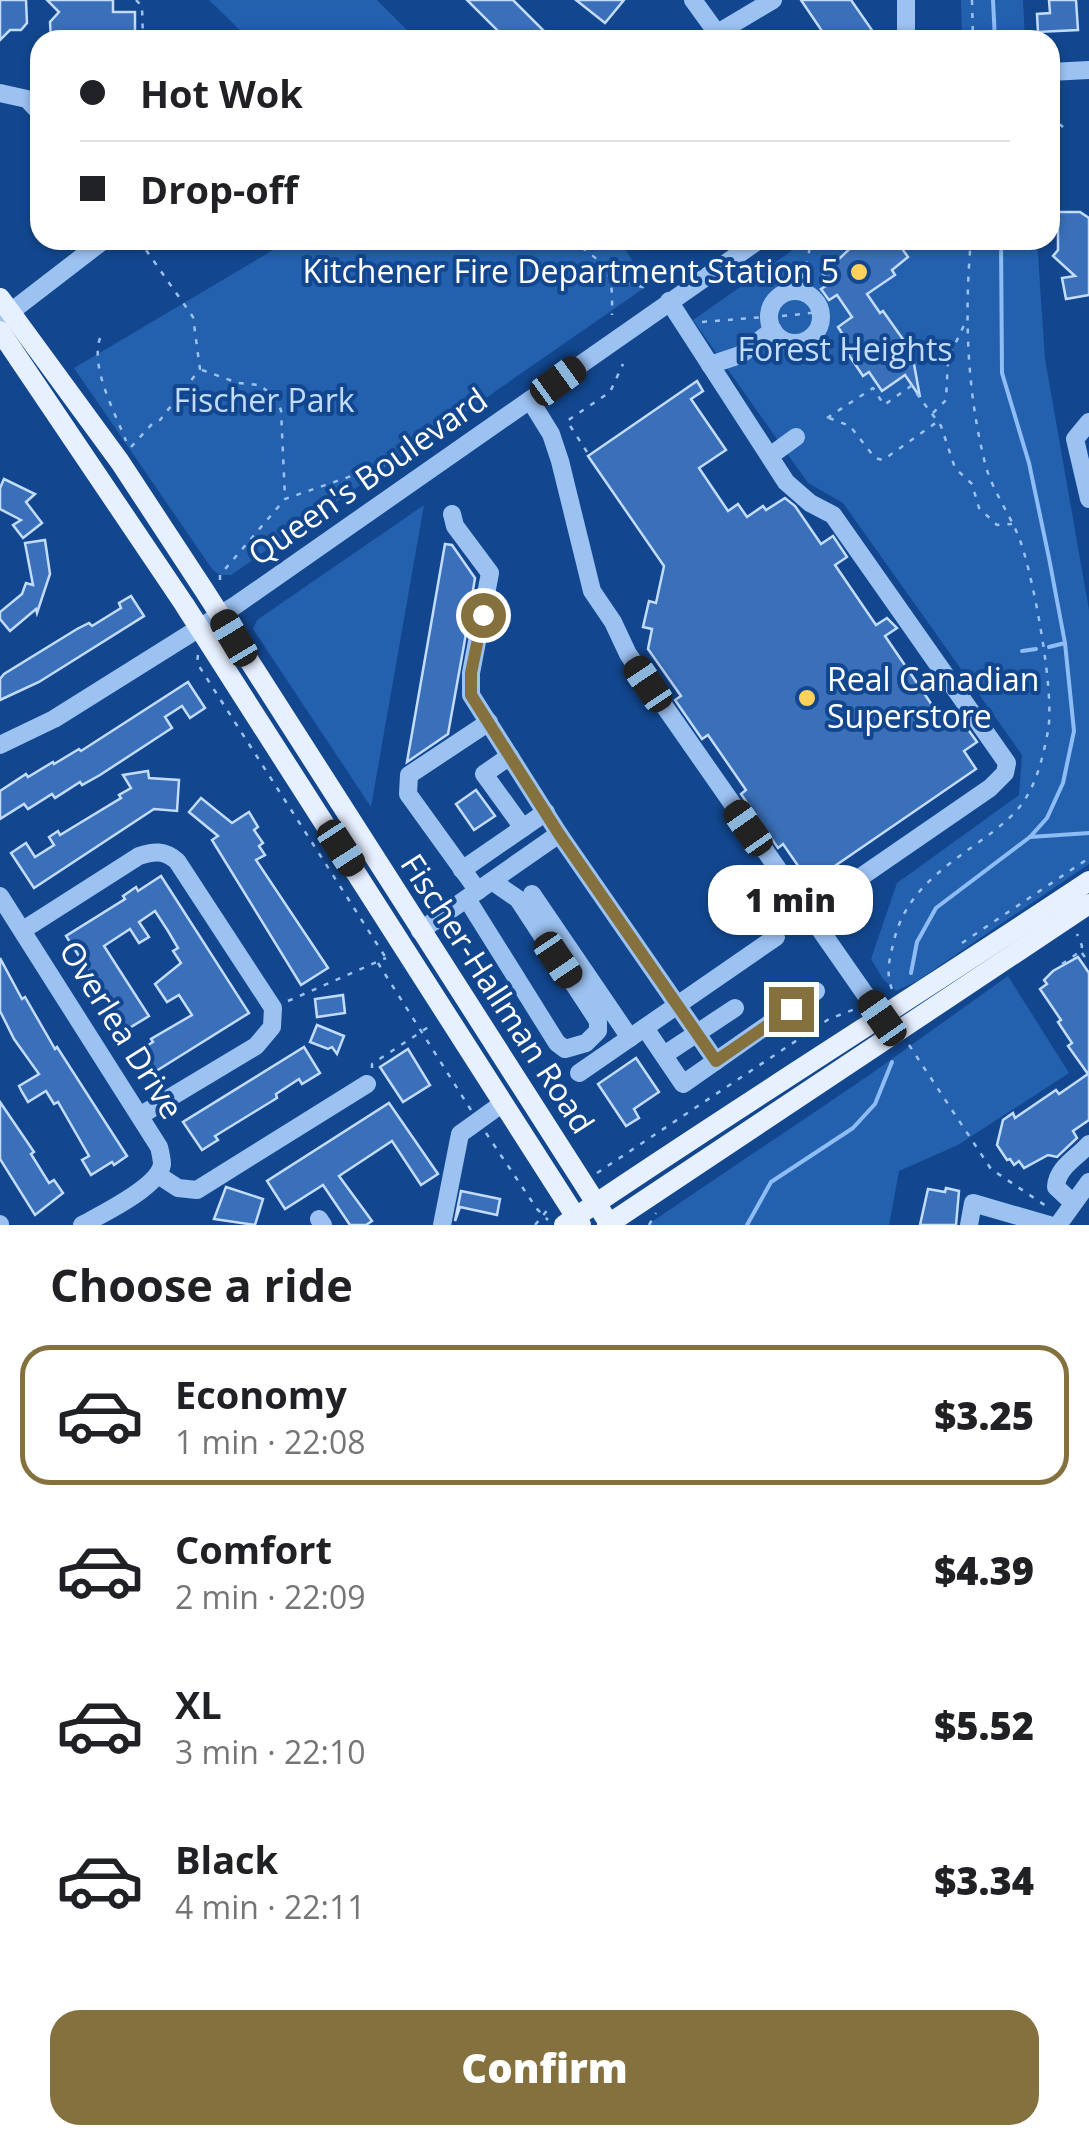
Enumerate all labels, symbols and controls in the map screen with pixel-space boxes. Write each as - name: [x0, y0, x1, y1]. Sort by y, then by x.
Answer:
- text: Hot Wok: [140, 67, 303, 119]
- text: Drop-off: [140, 163, 298, 215]
- place label: Kitchener Fire Department Station 5: [302, 249, 839, 292]
- marker: Kitchener Fire Department Station 5: [848, 261, 870, 283]
- park label: Forest Heights: [737, 327, 953, 370]
- car: [525, 351, 591, 411]
- street label: Queen's Boulevard: [239, 377, 495, 574]
- park label: Fischer Park: [173, 378, 355, 421]
- route start: [461, 593, 506, 638]
- car: [206, 605, 262, 671]
- car: [619, 651, 677, 717]
- place label: Real Canadian Superstore: [827, 657, 1039, 737]
- marker: Real Canadian Superstore: [796, 687, 818, 709]
- car: [719, 795, 777, 861]
- car: [312, 815, 370, 881]
- street label: Fischer-Hallman Road: [392, 845, 605, 1141]
- callout: 1 min: [708, 864, 874, 934]
- text: 1 min: [745, 878, 836, 921]
- car: [529, 927, 587, 993]
- street label: Overlea Drive: [50, 932, 194, 1126]
- car: [853, 985, 911, 1051]
- route end: [769, 987, 814, 1032]
- text: Choose a ride: [50, 1254, 353, 1315]
- text: Economy: [175, 1368, 347, 1420]
- icon: car: [55, 1370, 145, 1460]
- text: $3.25: [934, 1389, 1034, 1441]
- text: 1 min · 22:08: [175, 1420, 366, 1463]
- text: Comfort: [175, 1523, 332, 1575]
- icon: car: [55, 1525, 145, 1615]
- text: $4.39: [934, 1544, 1034, 1596]
- text: 2 min · 22:09: [175, 1575, 366, 1618]
- text: XL: [175, 1678, 222, 1730]
- icon: car: [55, 1680, 145, 1770]
- text: $5.52: [934, 1699, 1034, 1751]
- text: 3 min · 22:10: [175, 1730, 366, 1773]
- text: Black: [175, 1833, 278, 1885]
- icon: car: [55, 1835, 145, 1925]
- text: $3.34: [934, 1854, 1034, 1906]
- text: 4 min · 22:11: [175, 1885, 366, 1928]
- button: Confirm: [50, 2010, 1039, 2125]

